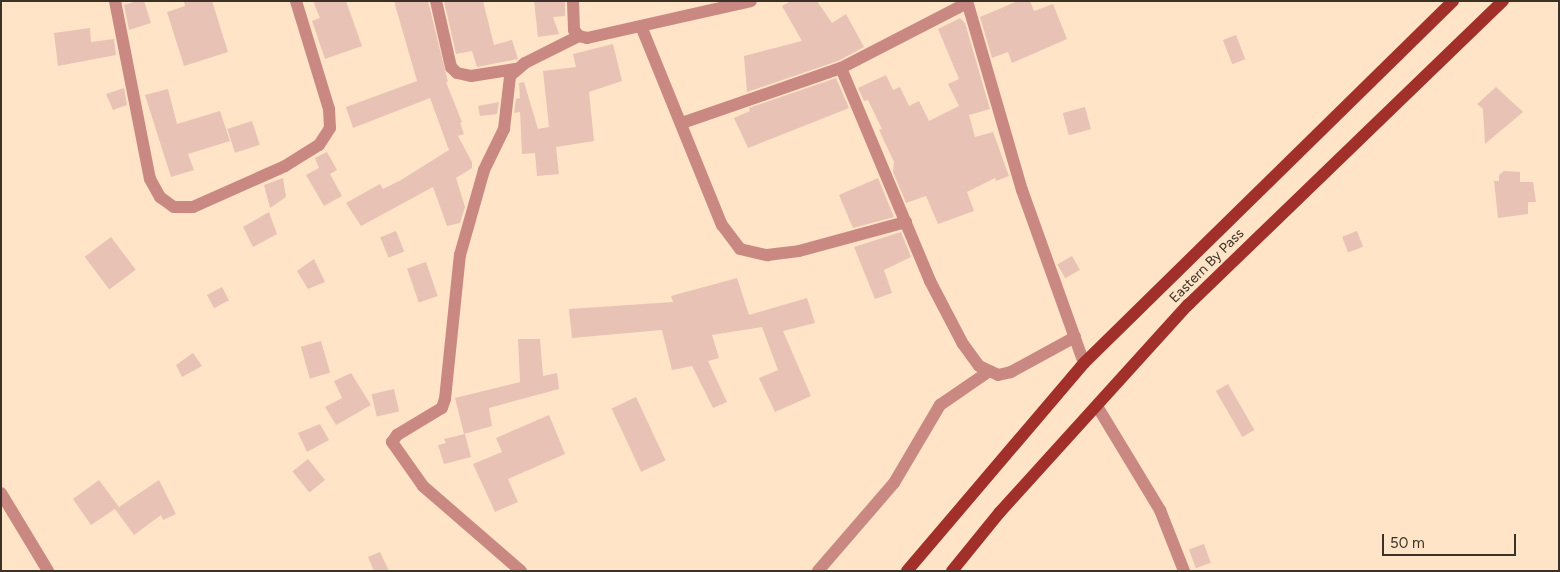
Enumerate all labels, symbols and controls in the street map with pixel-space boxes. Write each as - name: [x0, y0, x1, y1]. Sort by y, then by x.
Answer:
- street label: Eastern By Pass: [1166, 225, 1248, 307]
- scale bar: [1385, 524, 1519, 556]
- text: 50 m: [1390, 534, 1425, 552]

